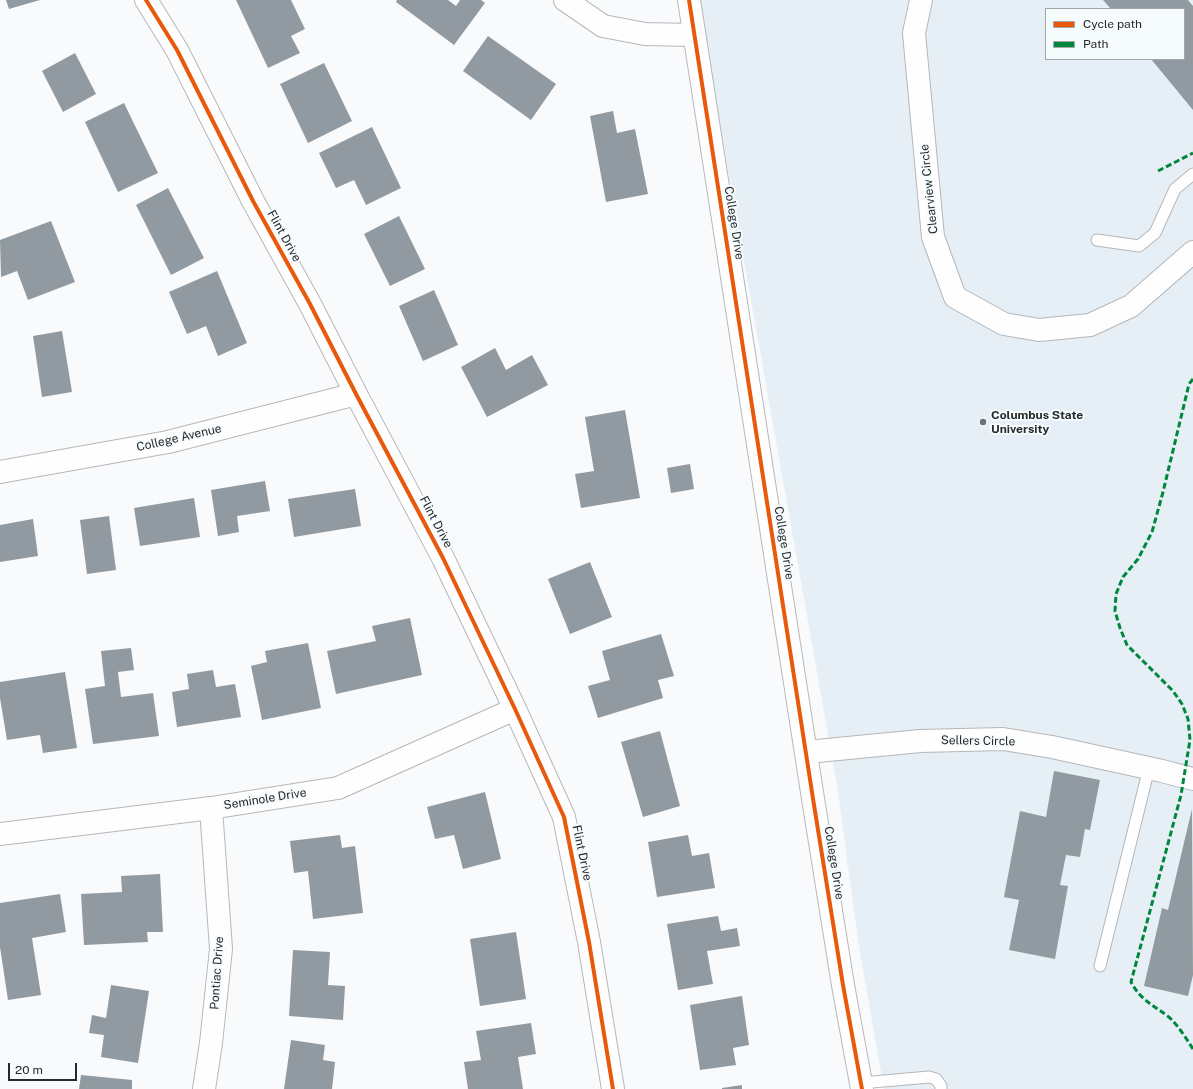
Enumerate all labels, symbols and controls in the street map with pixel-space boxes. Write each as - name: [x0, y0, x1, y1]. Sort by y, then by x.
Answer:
- legend: [1045, 8, 1185, 60]
- text: Cycle path: [1083, 17, 1142, 31]
- text: Path: [1083, 37, 1109, 51]
- street label: Clearview Circle: [917, 143, 941, 235]
- street label: College Drive: [721, 185, 747, 261]
- street label: Flint Drive: [264, 208, 304, 264]
- place label: Columbus State University: [991, 408, 1083, 436]
- marker: Columbus State University: [978, 417, 988, 427]
- street label: College Avenue: [135, 421, 223, 455]
- street label: Flint Drive: [416, 494, 456, 550]
- street label: College Drive: [771, 505, 797, 581]
- street label: Sellers Circle: [941, 733, 1015, 749]
- street label: Seminole Drive: [223, 785, 307, 813]
- street label: Flint Drive: [569, 824, 595, 882]
- street label: College Drive: [821, 825, 847, 901]
- street label: Pontiac Drive: [207, 936, 227, 1010]
- scale bar: [10, 1055, 79, 1081]
- text: 20 m: [15, 1063, 43, 1077]

